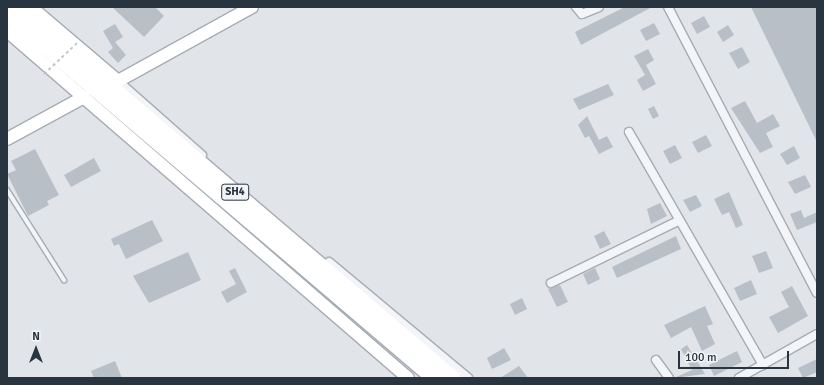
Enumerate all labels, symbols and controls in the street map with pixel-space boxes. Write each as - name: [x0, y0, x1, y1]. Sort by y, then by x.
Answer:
- road number: SH4: [221, 183, 249, 201]
- north arrow: [16, 329, 56, 369]
- text: N: [32, 330, 40, 343]
- scale bar: [680, 343, 791, 369]
- text: 100 m: [685, 350, 717, 365]

